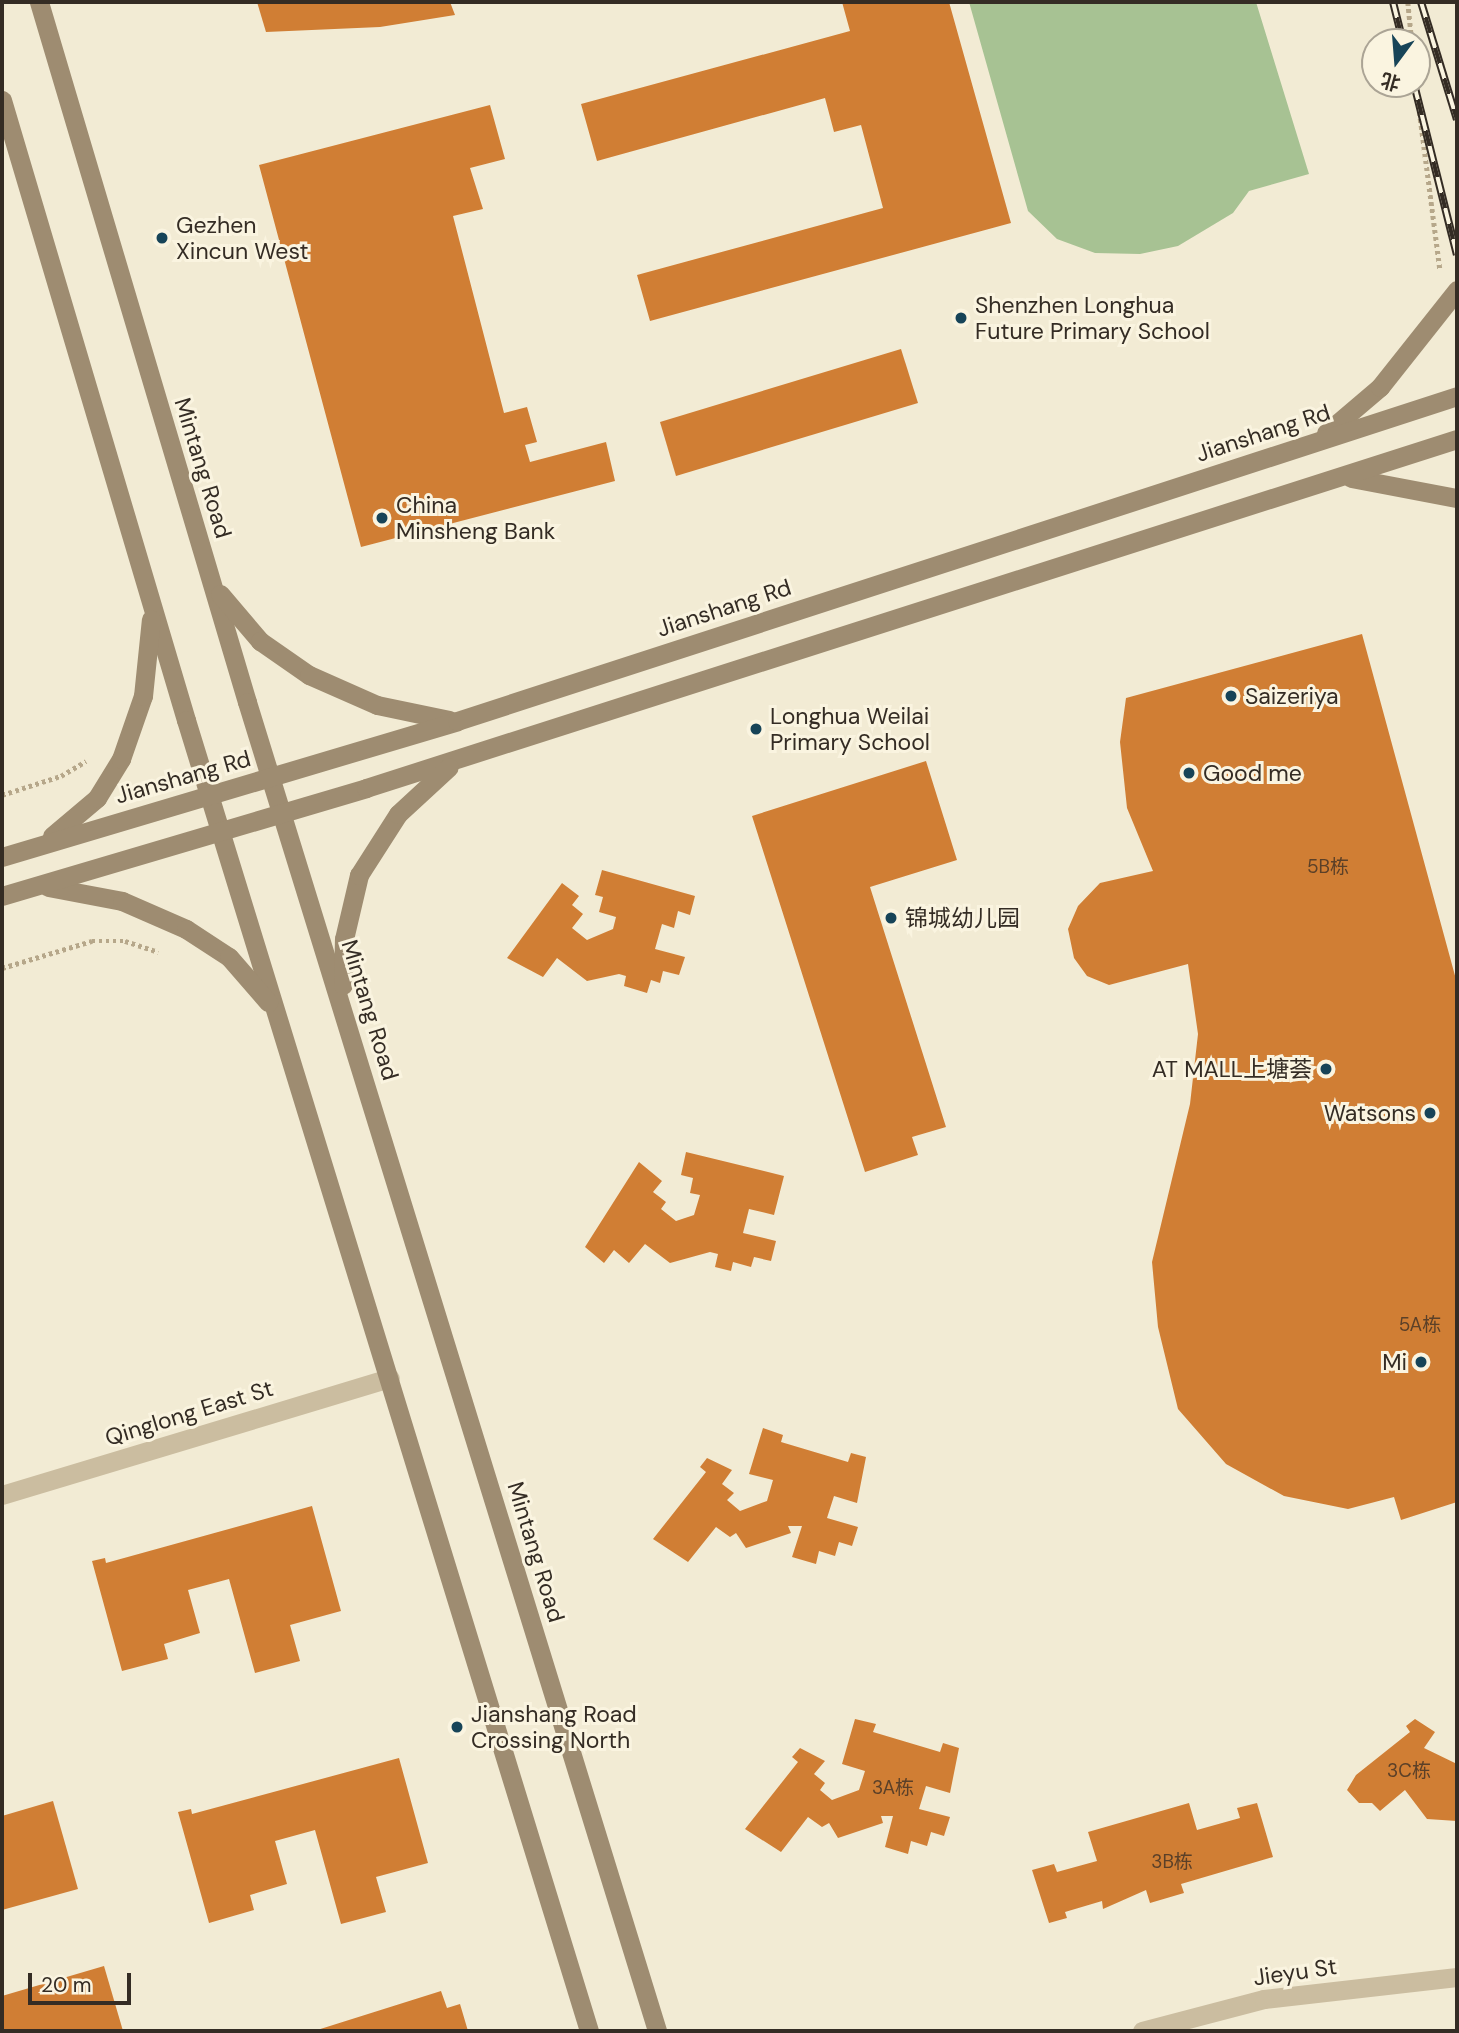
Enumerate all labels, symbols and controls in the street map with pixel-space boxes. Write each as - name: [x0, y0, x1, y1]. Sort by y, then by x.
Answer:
- north arrow: [1361, 28, 1431, 98]
- text: 北: [1378, 67, 1403, 96]
- place label: Gezhen Xincun West: [176, 211, 308, 265]
- marker: Gezhen Xincun West: [154, 230, 170, 246]
- place label: Shenzhen Longhua Future Primary School: [975, 291, 1210, 345]
- marker: Shenzhen Longhua Future Primary School: [953, 310, 969, 326]
- street label: Mintang Road: [169, 394, 237, 542]
- street label: Jianshang Rd: [1192, 398, 1334, 468]
- place label: China Minsheng Bank: [396, 491, 555, 545]
- marker: China Minsheng Bank: [374, 510, 390, 526]
- street label: Jianshang Rd: [653, 573, 795, 643]
- place label: Saizeriya: [1245, 682, 1339, 710]
- marker: Saizeriya: [1223, 688, 1239, 704]
- place label: Longhua Weilai Primary School: [770, 702, 930, 756]
- marker: Longhua Weilai Primary School: [748, 721, 764, 737]
- street label: Jianshang Rd: [112, 744, 254, 810]
- place label: Good me: [1203, 759, 1302, 787]
- marker: Good me: [1181, 765, 1197, 781]
- house number: 5B栋: [1307, 856, 1349, 878]
- place label: 锦城幼儿园: [905, 904, 1020, 932]
- marker: 锦城幼儿园: [883, 910, 899, 926]
- street label: Mintang Road: [336, 936, 404, 1084]
- place label: AT MALL上塘荟: [1152, 1055, 1312, 1083]
- marker: AT MALL上塘荟: [1318, 1061, 1334, 1077]
- place label: Watsons: [1324, 1099, 1416, 1127]
- marker: Watsons: [1422, 1105, 1438, 1121]
- house number: 5A栋: [1399, 1314, 1441, 1336]
- place label: Mi: [1382, 1348, 1407, 1376]
- marker: Mi: [1413, 1354, 1429, 1370]
- street label: Qinglong East St: [102, 1374, 276, 1452]
- street label: Mintang Road: [502, 1478, 570, 1626]
- place label: Jianshang Road Crossing North: [471, 1700, 637, 1754]
- marker: Jianshang Road Crossing North: [449, 1719, 465, 1735]
- house number: 3C栋: [1387, 1760, 1431, 1782]
- house number: 3A栋: [872, 1777, 914, 1799]
- house number: 3B栋: [1151, 1851, 1193, 1873]
- street label: Jieyu St: [1251, 1952, 1339, 1992]
- scale bar: [32, 1960, 135, 2004]
- text: 20 m: [41, 1971, 92, 1999]

